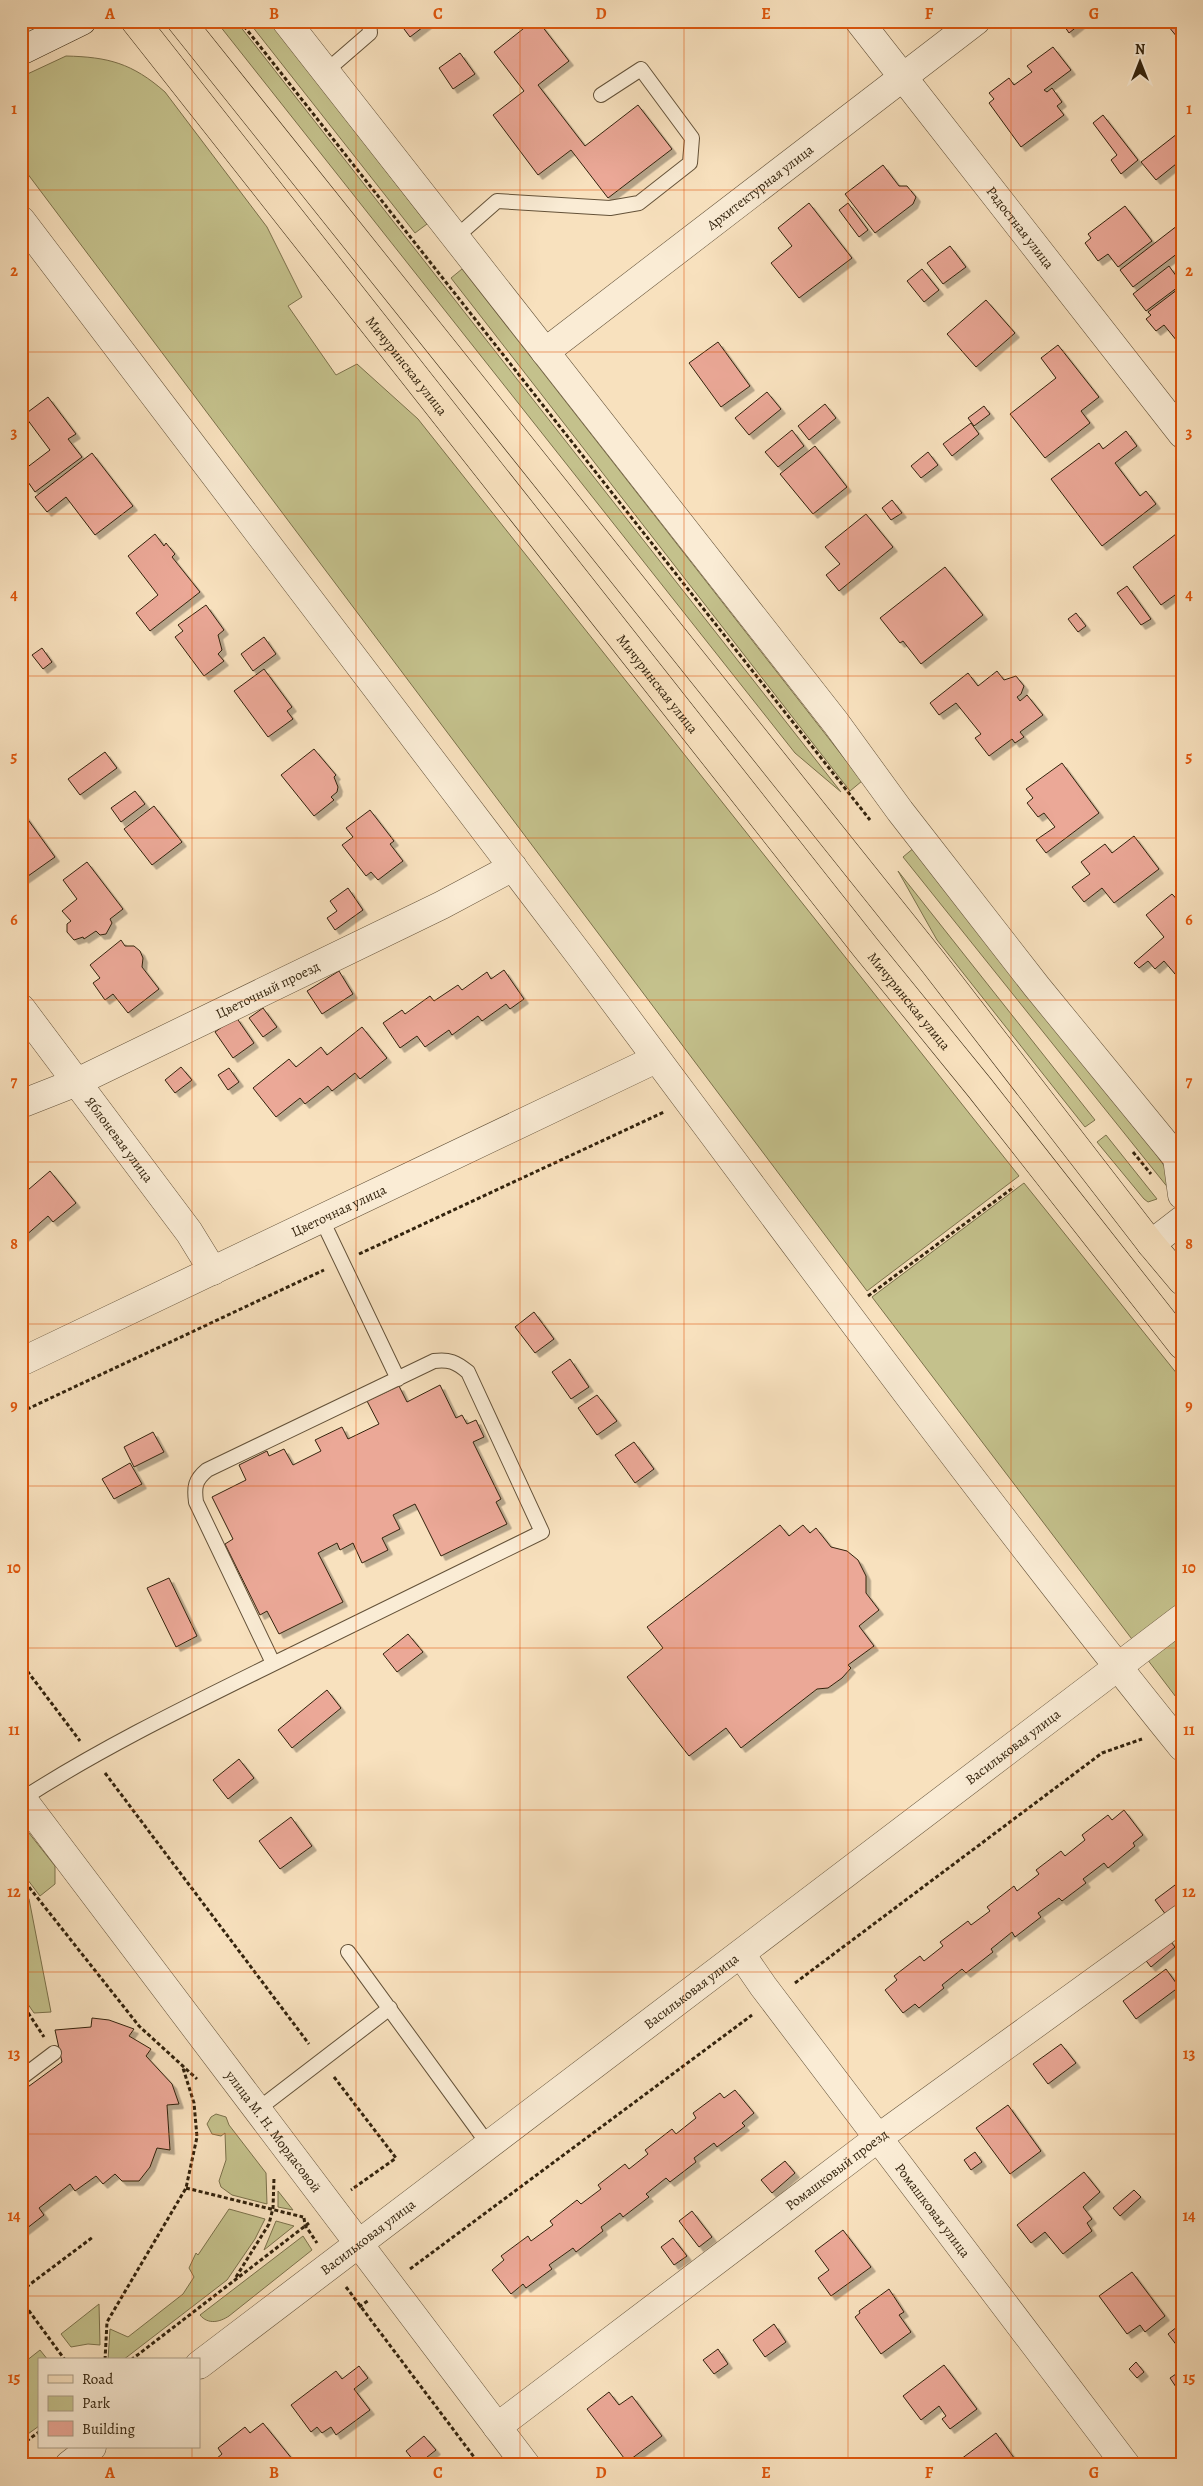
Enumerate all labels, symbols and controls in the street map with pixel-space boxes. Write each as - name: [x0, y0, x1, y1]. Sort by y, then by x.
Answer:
- text: A: [104, 3, 116, 25]
- text: B: [269, 3, 279, 25]
- text: C: [433, 3, 443, 25]
- text: D: [595, 3, 607, 25]
- text: E: [761, 3, 771, 25]
- text: F: [925, 3, 934, 25]
- text: G: [1089, 3, 1099, 25]
- north arrow: [1116, 38, 1166, 88]
- text: N: [1135, 40, 1145, 59]
- text: 1: [11, 98, 17, 120]
- text: 1: [1186, 98, 1192, 120]
- street label: Архитектурная улица: [702, 140, 818, 235]
- street label: Радостная улица: [982, 182, 1059, 273]
- text: 2: [10, 260, 18, 282]
- text: 2: [1185, 260, 1193, 282]
- street label: Мичуринская улица: [361, 312, 452, 420]
- text: 3: [11, 422, 18, 444]
- text: 3: [1186, 422, 1193, 444]
- text: 4: [10, 584, 18, 606]
- text: 4: [1185, 584, 1193, 606]
- street label: Мичуринская улица: [612, 630, 703, 738]
- text: 5: [11, 746, 18, 768]
- text: 5: [1186, 746, 1193, 768]
- text: 6: [10, 909, 18, 931]
- text: 6: [1185, 909, 1193, 931]
- street label: Мичуринская улица: [863, 948, 955, 1055]
- street label: Цветочный проезд: [213, 957, 323, 1023]
- text: 7: [11, 1071, 18, 1093]
- text: 7: [1186, 1071, 1193, 1093]
- street label: Яблоневая улица: [80, 1093, 158, 1187]
- street label: Цветочная улица: [288, 1180, 390, 1242]
- text: 8: [10, 1233, 18, 1255]
- text: 8: [1185, 1233, 1193, 1255]
- text: 9: [10, 1395, 18, 1417]
- text: 9: [1185, 1395, 1193, 1417]
- text: 10: [7, 1557, 21, 1579]
- text: 10: [1182, 1557, 1196, 1579]
- street label: Васильковая улица: [962, 1704, 1065, 1789]
- text: 11: [8, 1719, 20, 1741]
- text: 11: [1183, 1719, 1195, 1741]
- text: 12: [7, 1881, 21, 1903]
- text: 12: [1182, 1881, 1196, 1903]
- street label: Васильковая улица: [640, 1949, 743, 2034]
- text: 13: [8, 2043, 20, 2065]
- text: 13: [1183, 2043, 1195, 2065]
- street label: улица М. Н. Мордасовой: [220, 2066, 326, 2196]
- street label: Ромашковый проезд: [781, 2125, 892, 2215]
- street label: Ромашковая улица: [890, 2159, 975, 2262]
- street label: Васильковая улица: [317, 2195, 420, 2279]
- text: 14: [7, 2205, 21, 2227]
- text: 14: [1182, 2205, 1196, 2227]
- legend: [38, 2358, 200, 2448]
- text: 15: [8, 2367, 20, 2389]
- text: 15: [1183, 2367, 1195, 2389]
- text: Road: [82, 2369, 114, 2389]
- text: Park: [82, 2393, 111, 2413]
- text: Building: [82, 2419, 135, 2439]
- text: A: [104, 2462, 116, 2484]
- text: B: [269, 2462, 279, 2484]
- text: C: [433, 2462, 443, 2484]
- text: D: [595, 2462, 607, 2484]
- text: E: [761, 2462, 771, 2484]
- text: F: [925, 2462, 934, 2484]
- text: G: [1089, 2462, 1099, 2484]

